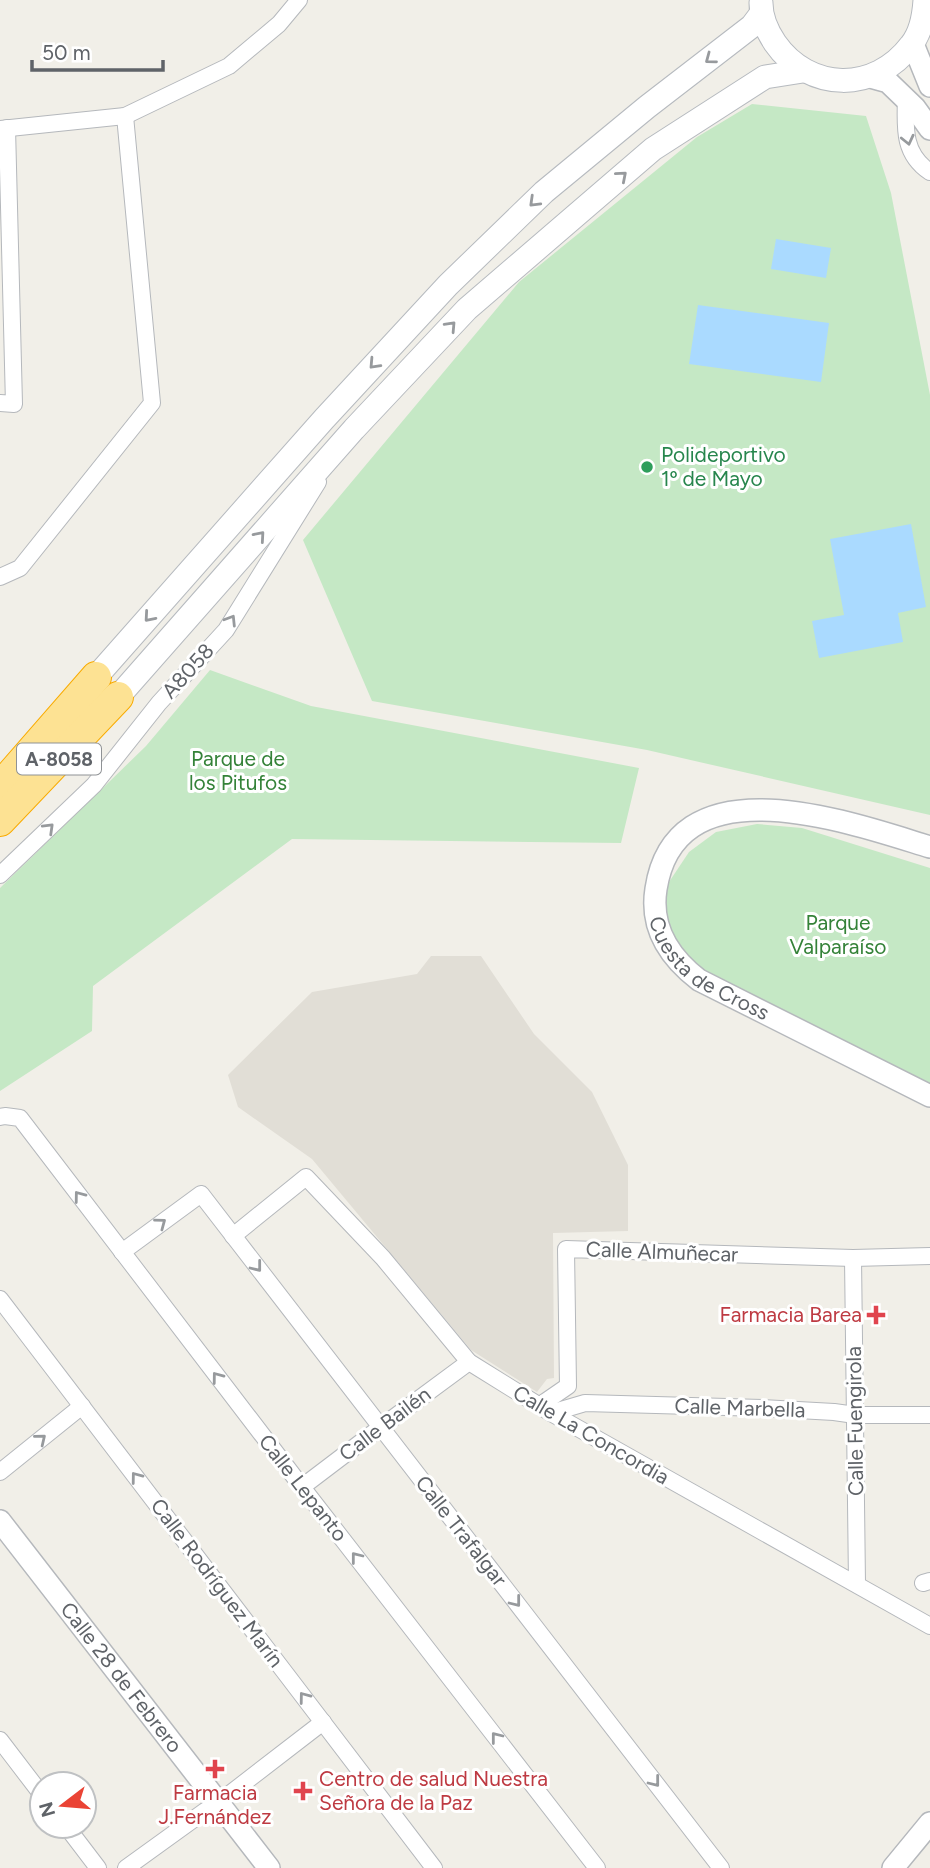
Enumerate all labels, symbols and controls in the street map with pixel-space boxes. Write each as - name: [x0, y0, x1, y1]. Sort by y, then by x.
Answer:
- scale bar: [32, 28, 163, 72]
- text: 50 m: [42, 40, 91, 65]
- one-way arrow: [705, 50, 718, 63]
- one-way arrow: [900, 133, 914, 145]
- one-way arrow: [613, 172, 626, 184]
- one-way arrow: [529, 194, 542, 207]
- one-way arrow: [443, 321, 455, 334]
- one-way arrow: [370, 356, 383, 369]
- place label: Polideportivo 1º de Mayo: [661, 442, 786, 491]
- marker: Polideportivo 1º de Mayo: [639, 459, 655, 475]
- one-way arrow: [252, 531, 265, 544]
- one-way arrow: [145, 608, 157, 621]
- one-way arrow: [223, 615, 236, 628]
- street label: A8058: [156, 638, 219, 703]
- road number: A-8058: [17, 744, 101, 774]
- park label: Parque de los Pitufos: [189, 746, 287, 795]
- one-way arrow: [41, 823, 54, 836]
- park label: Parque Valparaíso: [790, 910, 886, 959]
- street label: Cuesta de Cross: [644, 913, 773, 1025]
- one-way arrow: [75, 1191, 88, 1204]
- one-way arrow: [153, 1218, 166, 1231]
- street label: Calle Almuñecar: [585, 1236, 739, 1267]
- one-way arrow: [249, 1259, 262, 1272]
- place label: Farmacia Barea: [719, 1302, 862, 1327]
- marker: Farmacia Barea: [868, 1307, 884, 1323]
- street label: Calle Fuengirola: [841, 1346, 868, 1496]
- one-way arrow: [213, 1372, 226, 1384]
- street label: Calle La Concordia: [509, 1380, 674, 1489]
- street label: Calle Bailén: [334, 1381, 435, 1466]
- street label: Calle Marbella: [674, 1393, 806, 1422]
- street label: Calle Lepanto: [254, 1429, 353, 1546]
- one-way arrow: [33, 1435, 46, 1447]
- street label: Calle Trafalgar: [411, 1470, 512, 1591]
- one-way arrow: [132, 1472, 144, 1485]
- street label: Calle Rodríguez Marín: [146, 1494, 289, 1672]
- one-way arrow: [352, 1552, 365, 1565]
- one-way arrow: [508, 1594, 521, 1607]
- street label: Calle 28 de Febrero: [56, 1597, 188, 1757]
- one-way arrow: [299, 1692, 312, 1705]
- one-way arrow: [491, 1732, 504, 1744]
- marker: Farmacia J.Fernández: [207, 1761, 223, 1777]
- place label: Centro de salud Nuestra Señora de la Paz: [319, 1766, 548, 1815]
- north arrow: [28, 1770, 98, 1840]
- one-way arrow: [647, 1775, 660, 1787]
- place label: Farmacia J.Fernández: [158, 1780, 272, 1829]
- marker: Centro de salud Nuestra Señora de la Paz: [293, 1781, 313, 1801]
- text: N: [34, 1799, 60, 1820]

